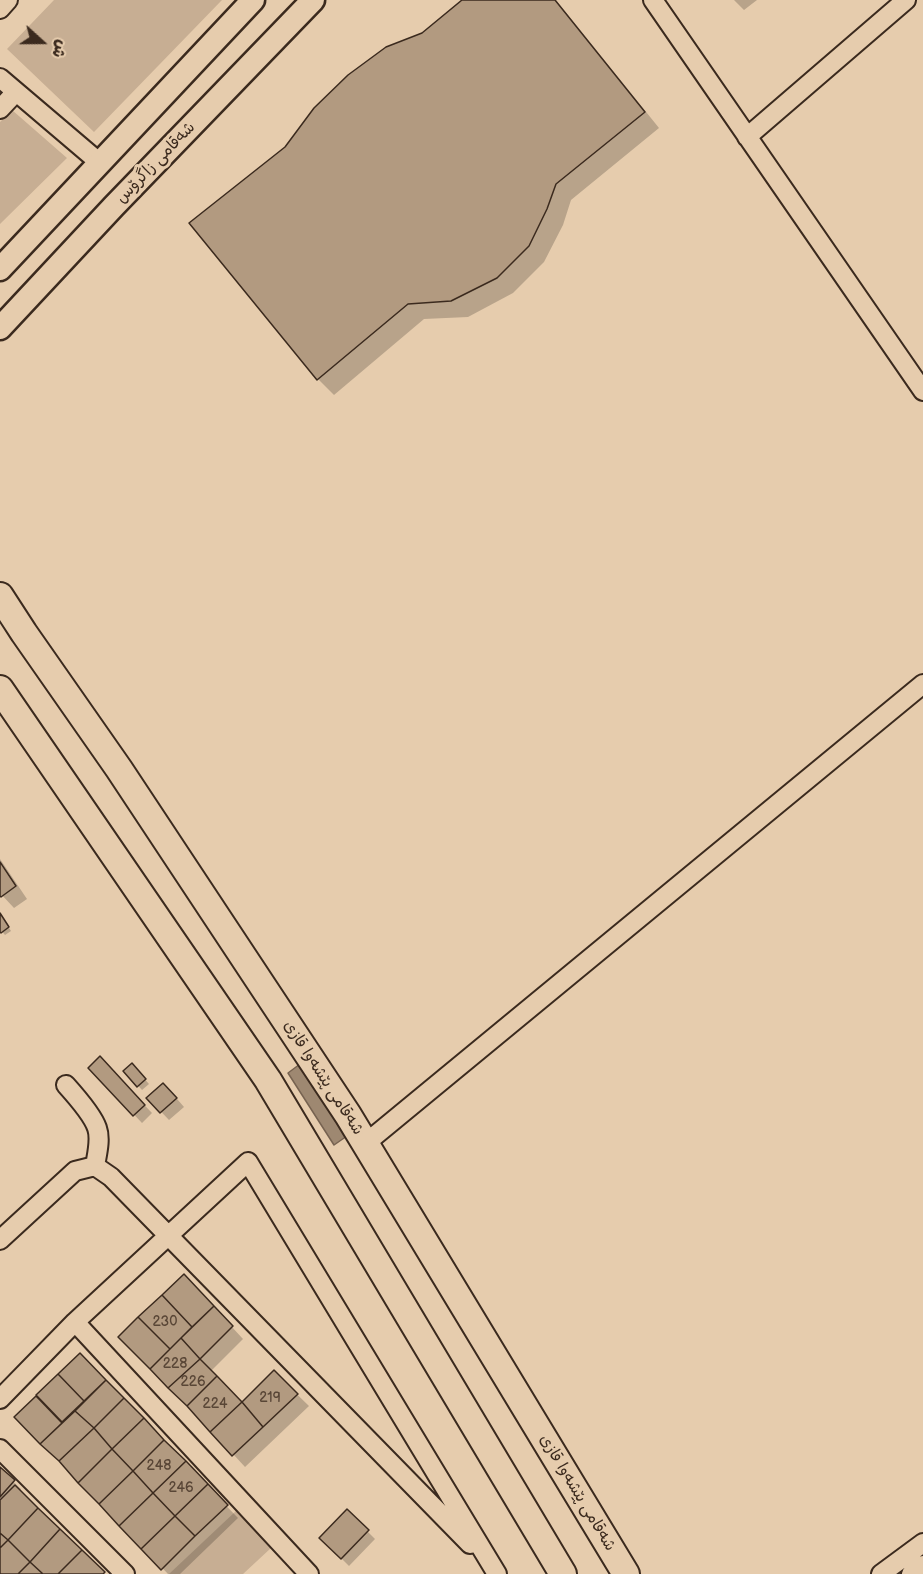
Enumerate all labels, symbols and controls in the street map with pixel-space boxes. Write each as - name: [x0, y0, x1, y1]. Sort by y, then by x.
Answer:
- north arrow: [12, 12, 72, 72]
- text: ش: [47, 37, 71, 60]
- street label: شەقامی زاگرۆس: [112, 118, 200, 208]
- street label: شەقامی پێشەوا قازی: [279, 1017, 367, 1139]
- house number: 230: [153, 1314, 177, 1330]
- house number: 228: [163, 1356, 187, 1372]
- house number: 226: [180, 1374, 206, 1390]
- house number: 219: [259, 1390, 281, 1406]
- house number: 224: [203, 1396, 227, 1412]
- street label: شەقامی پێشەوا قازی: [535, 1431, 619, 1555]
- house number: 248: [147, 1458, 171, 1474]
- house number: 246: [168, 1480, 194, 1496]

